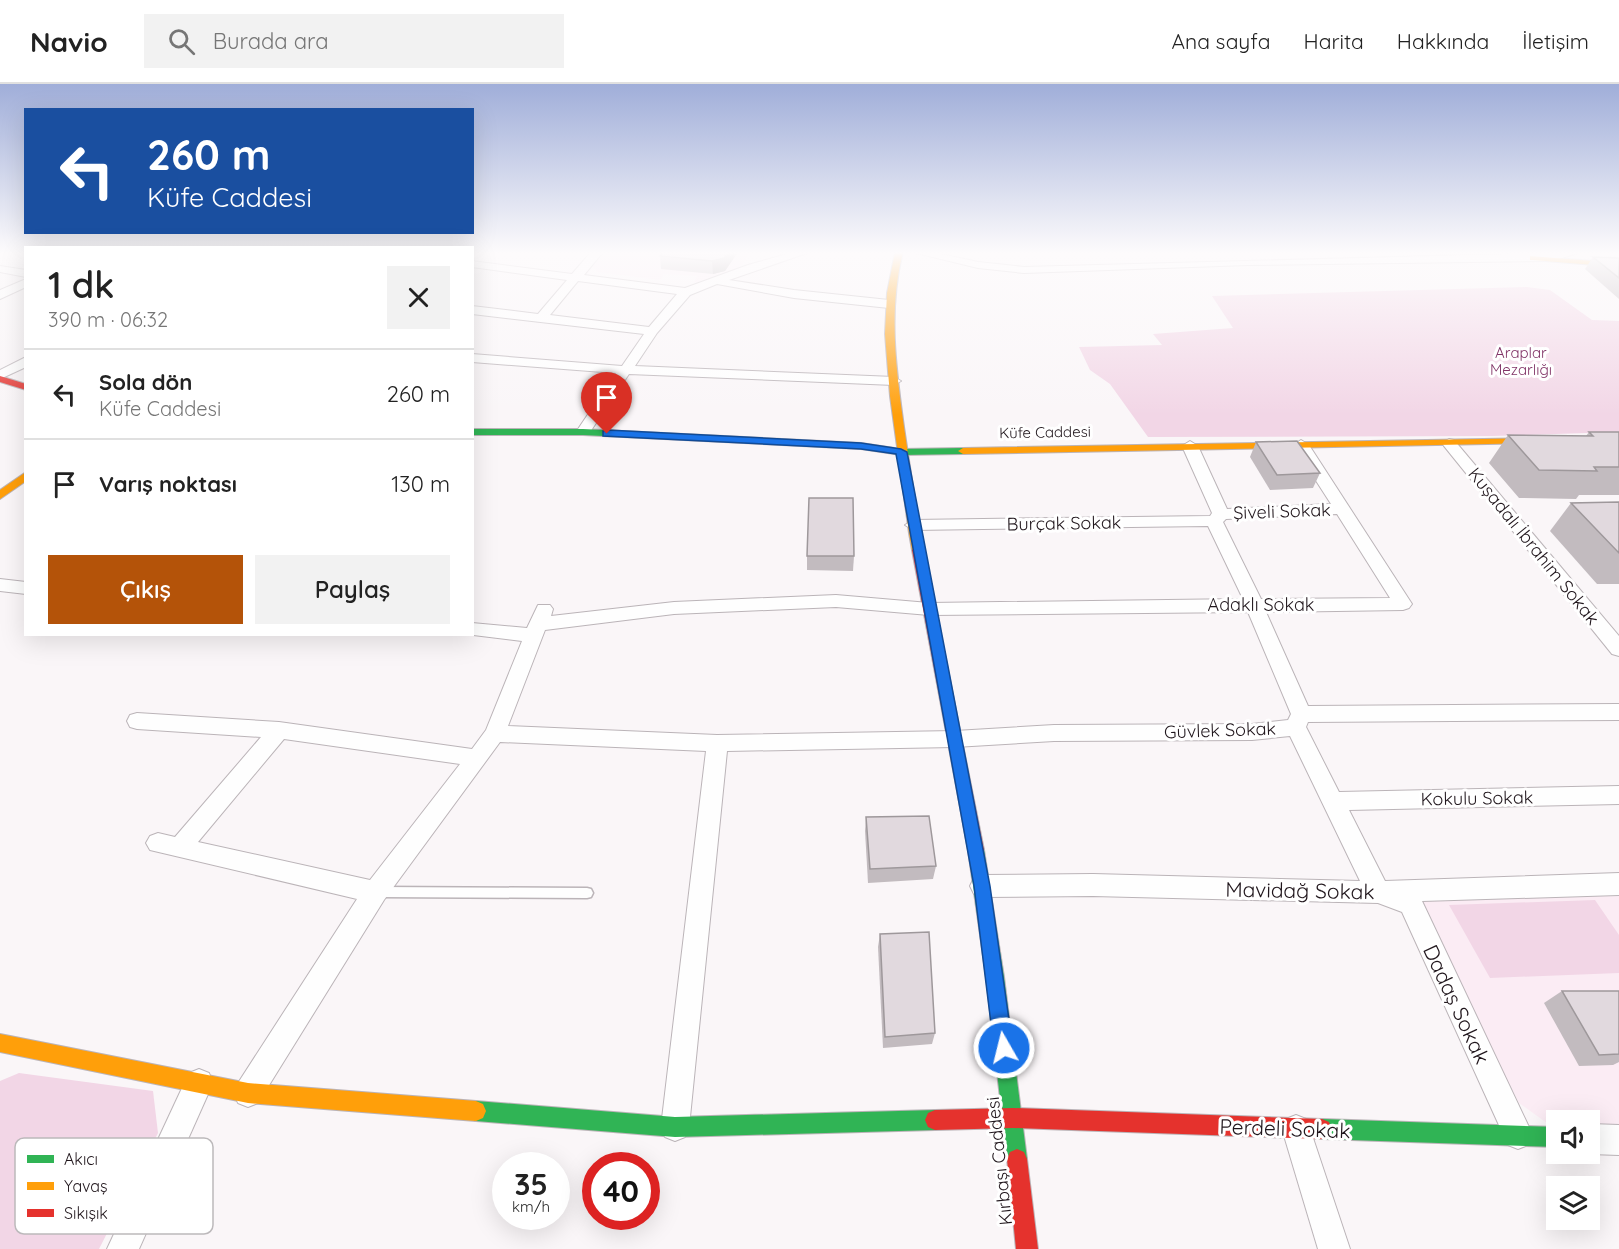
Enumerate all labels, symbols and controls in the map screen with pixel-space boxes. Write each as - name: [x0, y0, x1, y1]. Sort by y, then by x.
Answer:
- search box: [144, 14, 564, 68]
- text: Navio: [30, 24, 108, 59]
- icon: search: [165, 25, 198, 58]
- text: Burada ara: [213, 27, 329, 55]
- text: Ana sayfa: [1171, 28, 1271, 54]
- text: Harita: [1304, 28, 1364, 54]
- text: Hakkında: [1397, 28, 1489, 54]
- text: İletişim: [1522, 28, 1589, 54]
- text: 260 m: [147, 128, 270, 181]
- icon: left: [48, 132, 126, 210]
- text: Küfe Caddesi: [147, 180, 312, 214]
- text: 1 dk: [48, 262, 114, 307]
- button: close: [387, 266, 450, 329]
- text: 390 m · 06:32: [48, 307, 168, 332]
- park label: Araplar Mezarlığı: [1490, 343, 1552, 379]
- text: Sola dön: [99, 368, 192, 396]
- pin: [581, 372, 632, 434]
- icon: left: [48, 378, 81, 411]
- text: 260 m: [387, 380, 450, 408]
- icon: arrive: [590, 381, 623, 414]
- text: Küfe Caddesi: [99, 396, 221, 421]
- street label: Küfe Caddesi: [999, 422, 1091, 442]
- street label: Kuşadalı İbrahim Sokak: [1463, 463, 1605, 629]
- icon: arrive: [48, 468, 81, 501]
- text: Varış noktası: [99, 470, 237, 498]
- text: 130 m: [391, 470, 450, 498]
- street label: Şiveli Sokak: [1233, 498, 1331, 524]
- street label: Burçak Sokak: [1006, 511, 1122, 535]
- button: Çıkış: [48, 555, 243, 624]
- button: Paylaş: [255, 555, 450, 624]
- street label: Adaklı Sokak: [1208, 593, 1315, 616]
- street label: Güvlek Sokak: [1164, 717, 1276, 743]
- street label: Kokulu Sokak: [1420, 786, 1534, 810]
- street label: Mavidağ Sokak: [1225, 876, 1375, 904]
- street label: Dadaş Sokak: [1418, 940, 1496, 1068]
- position arrow: [972, 1016, 1036, 1080]
- street label: Kırbaşı Caddesi: [981, 1096, 1017, 1226]
- map controls: [1546, 1110, 1600, 1230]
- button: sound: [1546, 1110, 1600, 1164]
- street label: Perdeli Sokak: [1219, 1113, 1351, 1143]
- legend: [15, 1138, 213, 1234]
- text: Akıcı: [64, 1149, 98, 1169]
- speed limit sign: 40: [582, 1152, 660, 1230]
- text: 35: [514, 1165, 548, 1203]
- text: Yavaş: [64, 1176, 108, 1196]
- button: layers: [1546, 1176, 1600, 1230]
- text: km/h: [512, 1197, 550, 1216]
- text: Sıkışık: [64, 1203, 108, 1223]

